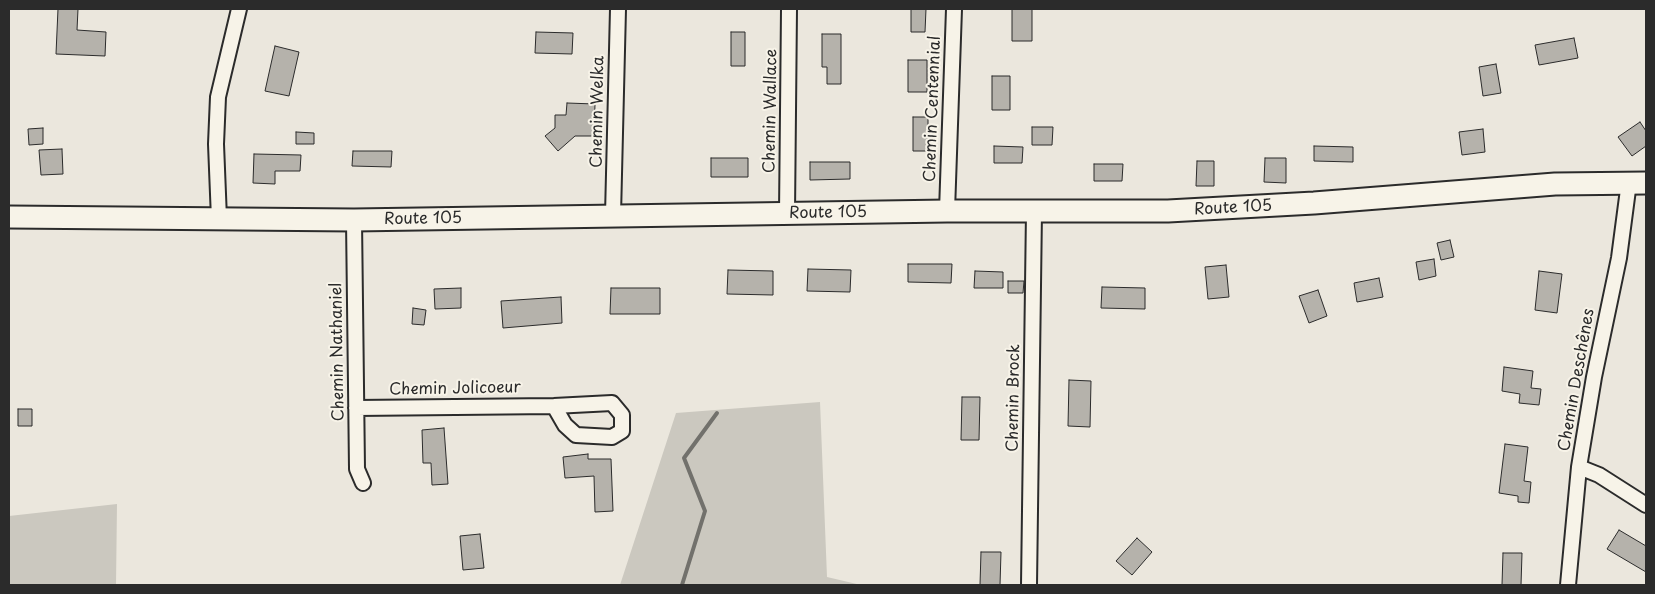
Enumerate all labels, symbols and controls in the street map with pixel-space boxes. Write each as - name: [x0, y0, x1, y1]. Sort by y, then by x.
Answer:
- street label: Chemin Centennial: [921, 36, 945, 182]
- street label: Chemin Wallace: [760, 49, 782, 173]
- street label: Chemin Welka: [587, 56, 609, 168]
- street label: Route 105: [1193, 196, 1273, 220]
- street label: Route 105: [789, 203, 867, 223]
- street label: Route 105: [384, 209, 462, 229]
- street label: Chemin Nathaniel: [327, 282, 349, 422]
- street label: Chemin Deschênes: [1555, 307, 1599, 453]
- street label: Chemin Brock: [1003, 344, 1025, 452]
- street label: Chemin Jolicoeur: [389, 378, 521, 400]

